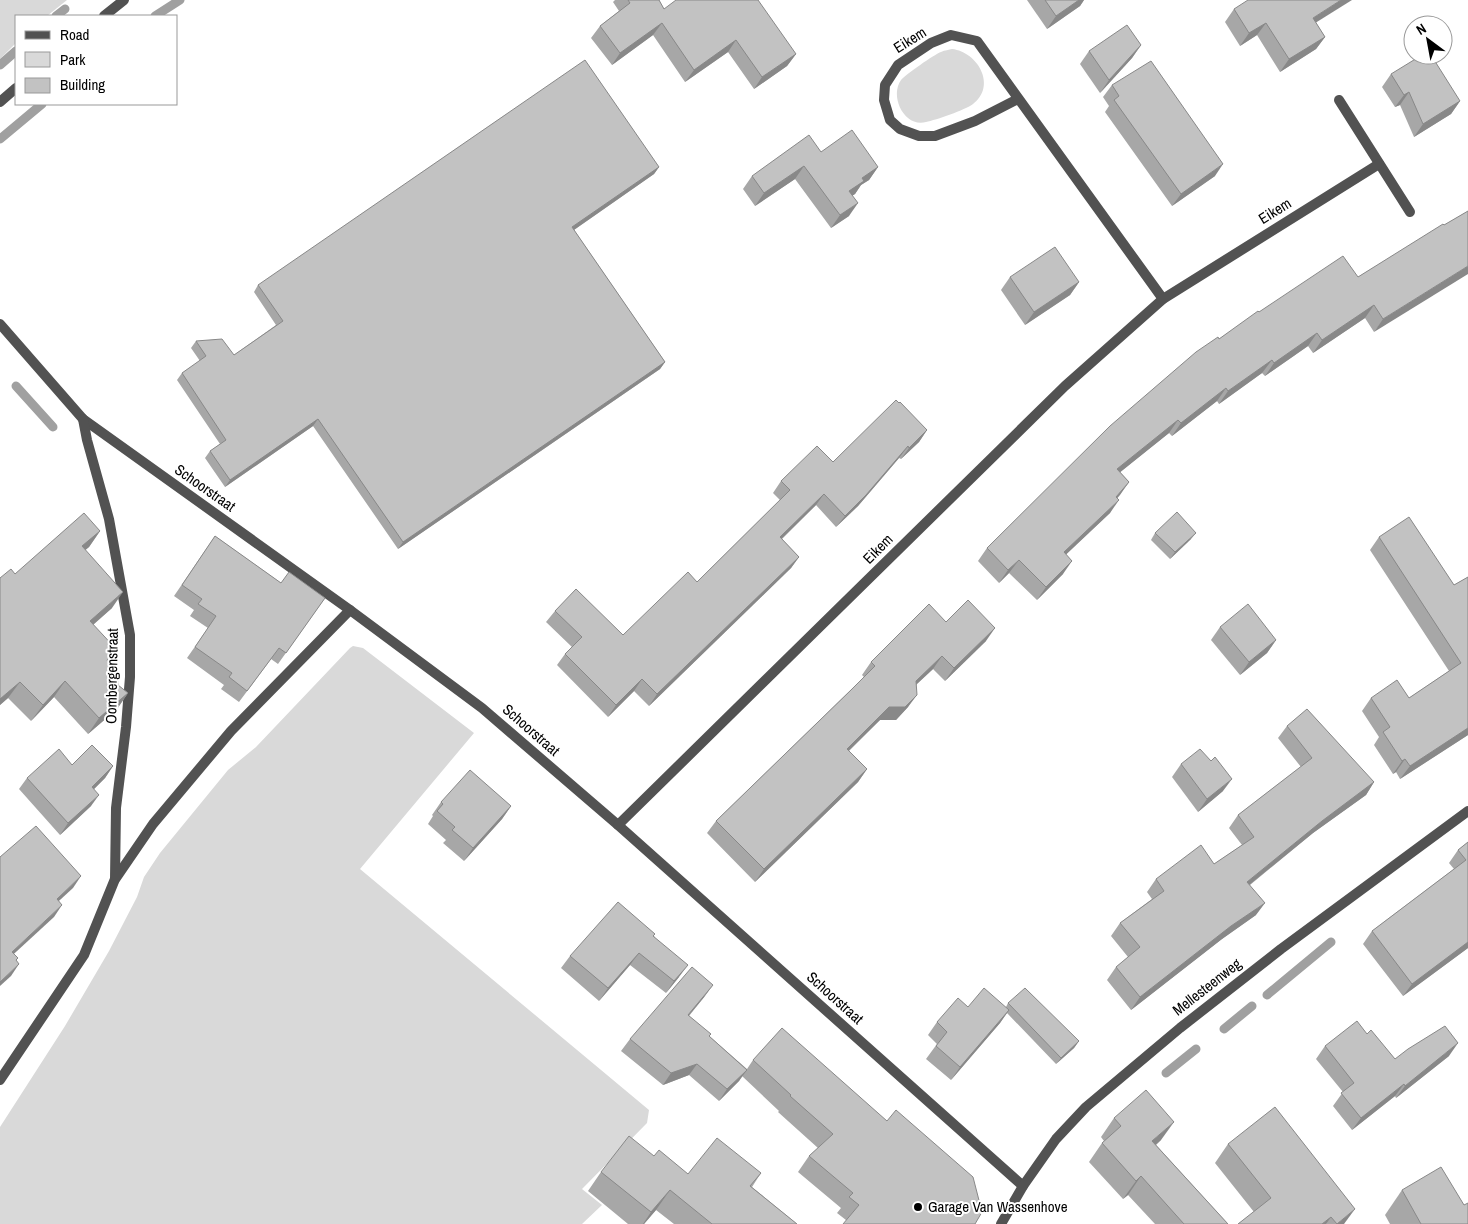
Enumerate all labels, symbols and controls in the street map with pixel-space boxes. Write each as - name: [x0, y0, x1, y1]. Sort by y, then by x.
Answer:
- legend: [15, 15, 178, 105]
- north arrow: [1403, 15, 1453, 65]
- text: N: [1413, 19, 1429, 39]
- street label: Eikem: [889, 21, 930, 58]
- text: Road: [60, 24, 89, 45]
- text: Park: [60, 49, 86, 70]
- text: Building: [60, 74, 105, 95]
- street label: Eikem: [1254, 192, 1295, 229]
- street label: Schoorstraat: [171, 459, 240, 517]
- street label: Eikem: [858, 529, 897, 568]
- street label: Oombergenstraat: [100, 627, 123, 724]
- street label: Schoorstraat: [498, 699, 565, 761]
- street label: Mellesteenweg: [1168, 953, 1246, 1020]
- street label: Schoorstraat: [802, 966, 869, 1029]
- place label: Garage Van Wassenhove: [928, 1196, 1068, 1217]
- marker: Garage Van Wassenhove: [912, 1201, 924, 1213]

